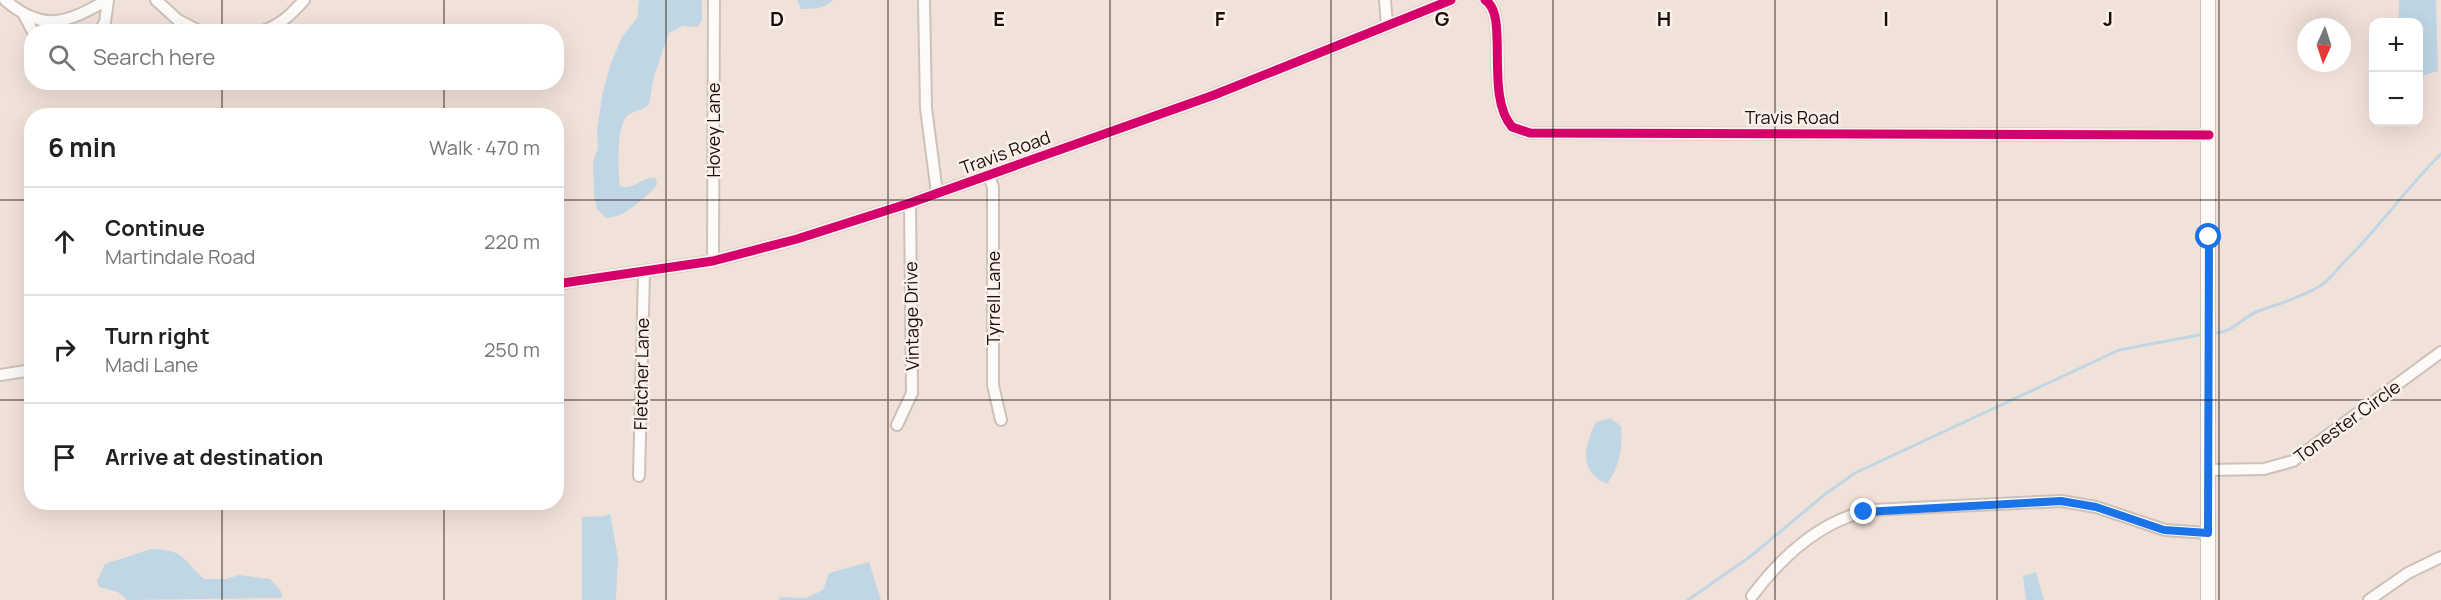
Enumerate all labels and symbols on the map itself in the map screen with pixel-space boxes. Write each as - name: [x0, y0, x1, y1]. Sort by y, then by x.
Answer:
- text: D: [770, 5, 784, 32]
- text: E: [993, 5, 1005, 32]
- text: F: [1215, 5, 1226, 32]
- text: G: [1435, 5, 1450, 32]
- text: H: [1657, 5, 1671, 32]
- text: I: [1883, 5, 1889, 32]
- text: J: [2103, 5, 2113, 32]
- north arrow: [2297, 18, 2351, 72]
- street label: Hovey Lane: [701, 82, 725, 178]
- street label: Travis Road: [1745, 105, 1839, 129]
- street label: Travis Road: [956, 125, 1054, 179]
- route start: [2195, 223, 2221, 249]
- street label: Tyrrell Lane: [981, 251, 1005, 345]
- street label: Vintage Drive: [898, 261, 924, 371]
- street label: Fletcher Lane: [628, 318, 654, 430]
- street label: Tonester Circle: [2289, 374, 2405, 468]
- route end: [1850, 498, 1876, 524]

